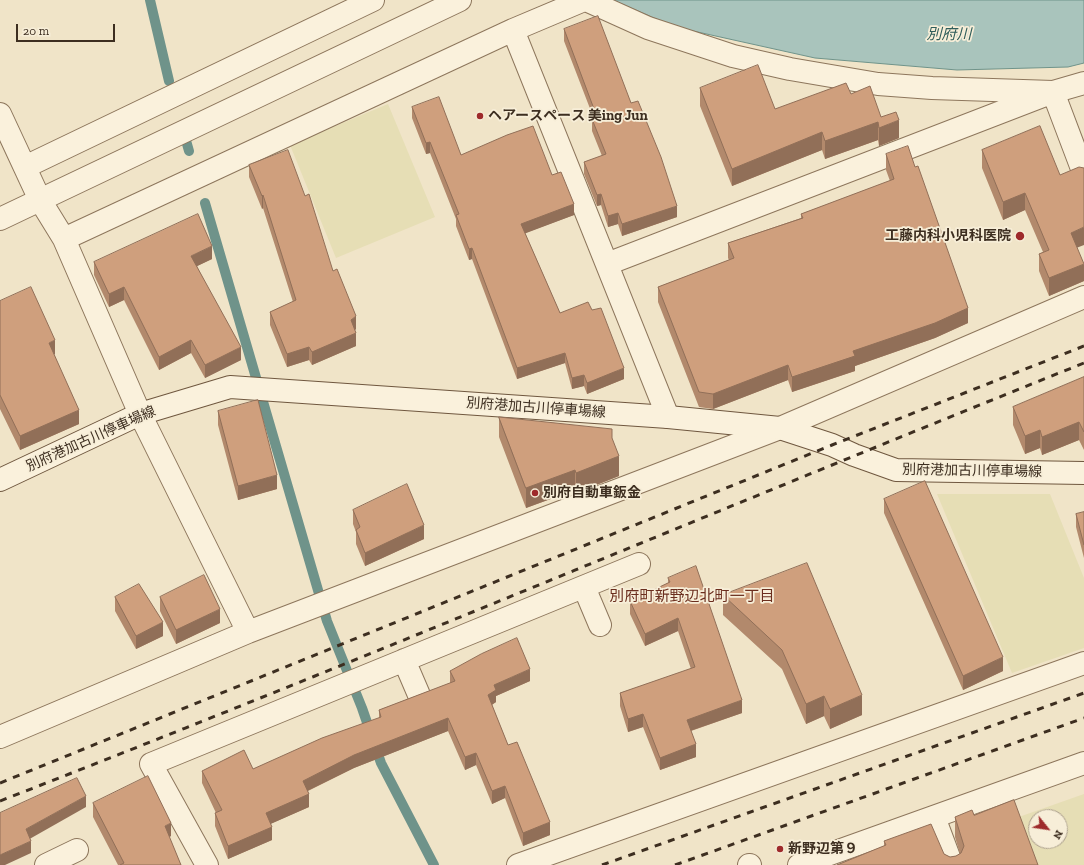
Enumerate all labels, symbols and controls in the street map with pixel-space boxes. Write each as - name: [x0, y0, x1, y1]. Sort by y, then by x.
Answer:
- scale bar: [18, 16, 117, 42]
- text: 20 m: [23, 24, 49, 38]
- water label: 別府川: [927, 26, 971, 44]
- place label: ヘアースペース 美ing Jun: [488, 108, 648, 124]
- marker: ヘアースペース 美ing Jun: [475, 111, 485, 121]
- place label: 工藤内科小児科医院: [885, 228, 1011, 244]
- marker: 工藤内科小児科医院: [1014, 230, 1026, 242]
- street label: 別府港加古川停車場線: [466, 395, 606, 421]
- street label: 別府港加古川停車場線: [24, 403, 158, 475]
- street label: 別府港加古川停車場線: [902, 461, 1042, 481]
- place label: 別府自動車鈑金: [543, 485, 641, 501]
- marker: 別府自動車鈑金: [530, 488, 540, 498]
- district label: 別府町新野辺北町一丁目: [610, 588, 774, 606]
- north arrow: [1028, 809, 1068, 849]
- text: N: [1050, 828, 1066, 842]
- place label: 新野辺第９: [788, 841, 858, 857]
- marker: 新野辺第９: [775, 844, 785, 854]

